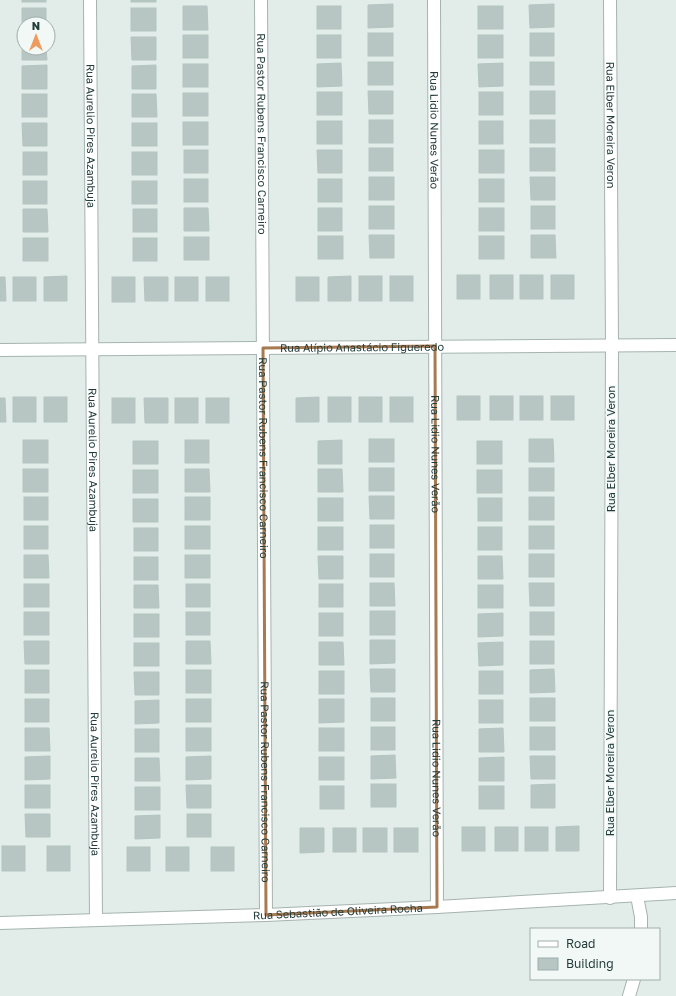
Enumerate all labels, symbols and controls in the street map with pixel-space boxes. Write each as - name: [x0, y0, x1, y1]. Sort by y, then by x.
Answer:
- north arrow: [16, 16, 56, 56]
- text: N: [32, 19, 40, 32]
- street label: Rua Pastor Rubens Francisco Carneiro: [255, 33, 269, 235]
- street label: Rua Elber Moreira Veron: [604, 62, 618, 188]
- street label: Rua Aurelio Pires Azambuja: [84, 64, 98, 208]
- street label: Rua Lidio Nunes Verão: [428, 71, 442, 189]
- street label: Rua Alípio Anastácio Figueredo: [280, 340, 444, 354]
- street label: Rua Pastor Rubens Francisco Carneiro: [257, 357, 271, 559]
- street label: Rua Elber Moreira Veron: [604, 386, 617, 512]
- street label: Rua Aurelio Pires Azambuja: [87, 388, 100, 532]
- street label: Rua Lidio Nunes Verão: [429, 395, 443, 513]
- street label: Rua Pastor Rubens Francisco Carneiro: [259, 681, 273, 883]
- street label: Rua Elber Moreira Veron: [603, 710, 616, 836]
- street label: Rua Aurelio Pires Azambuja: [89, 712, 103, 856]
- street label: Rua Lidio Nunes Verão: [430, 719, 444, 837]
- street label: Rua Sebastião de Oliveira Rocha: [253, 901, 423, 921]
- legend: [530, 928, 660, 980]
- text: Road: [566, 936, 595, 951]
- text: Building: [566, 956, 614, 971]

